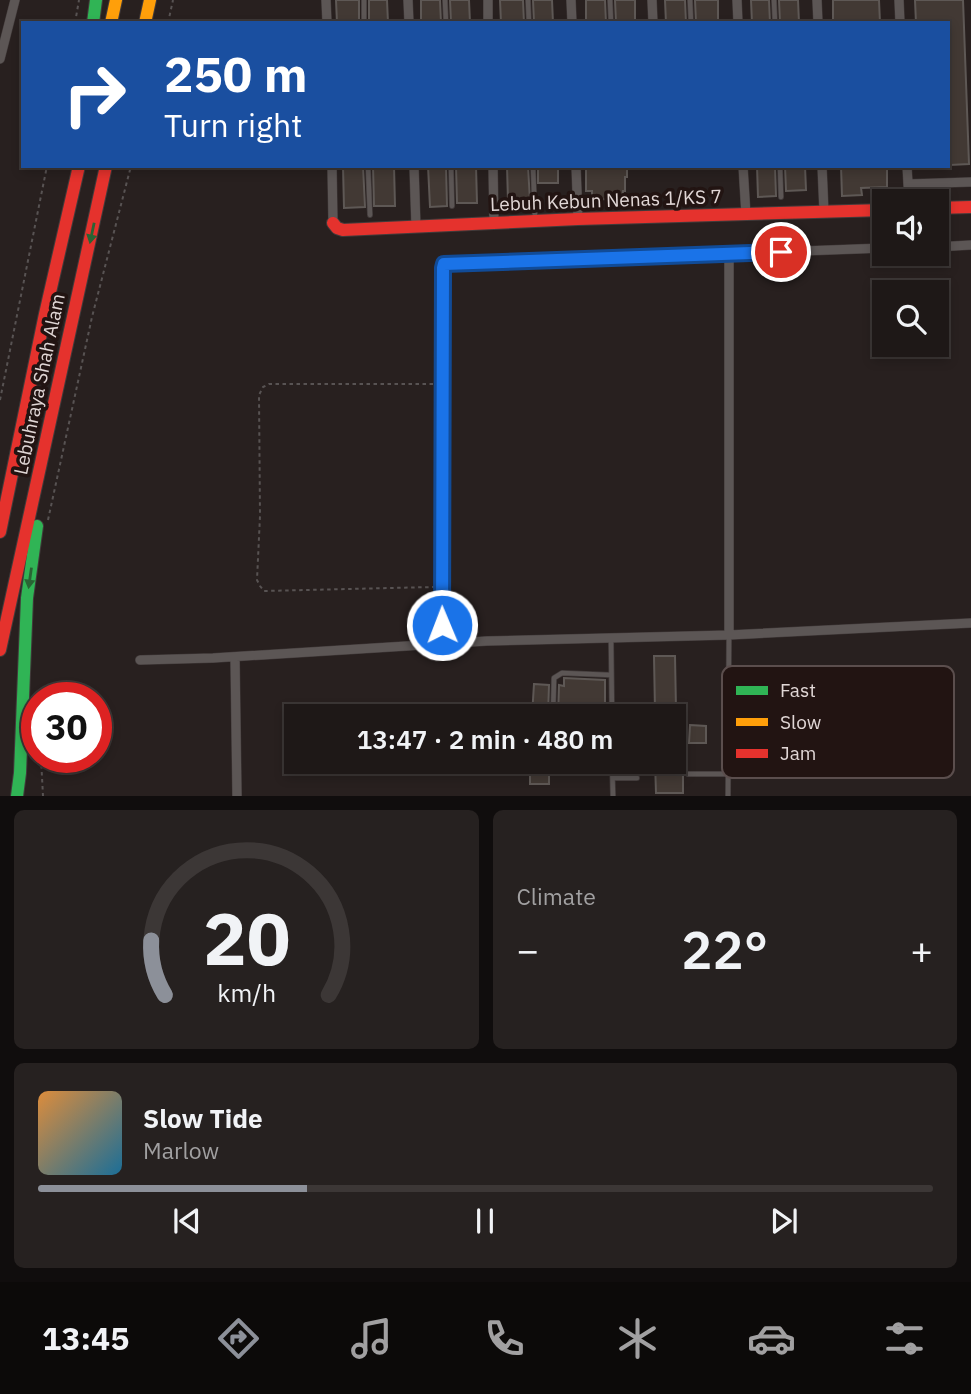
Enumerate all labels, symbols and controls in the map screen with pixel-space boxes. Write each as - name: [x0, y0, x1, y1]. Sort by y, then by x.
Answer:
- text: 250 m: [164, 42, 308, 105]
- icon: right: [49, 49, 140, 140]
- text: Turn right: [164, 104, 302, 146]
- street label: Lebuh Kebun Nenas 1/KS 7: [490, 184, 722, 216]
- map controls: [872, 189, 949, 357]
- button: sound: [872, 189, 949, 266]
- one-way arrow: [86, 222, 97, 244]
- pin: [751, 222, 811, 282]
- icon: arrive: [762, 233, 800, 271]
- button: search: [872, 280, 949, 357]
- street label: Lebuhraya Shah Alam: [8, 291, 70, 477]
- one-way arrow: [25, 567, 36, 589]
- position arrow: [405, 588, 479, 662]
- legend: [722, 666, 954, 778]
- text: Fast: [780, 678, 816, 702]
- speed limit sign: 30: [21, 682, 112, 773]
- text: Slow: [780, 710, 821, 734]
- text: 13:47 · 2 min · 480 m: [357, 722, 613, 756]
- text: Jam: [780, 741, 816, 765]
- text: Climate: [517, 881, 596, 911]
- text: 20: [203, 891, 290, 986]
- text: 22°: [681, 916, 768, 983]
- text: −: [517, 925, 539, 974]
- text: +: [910, 925, 933, 974]
- text: km/h: [217, 976, 276, 1009]
- text: Slow Tide: [143, 1101, 263, 1135]
- text: Marlow: [143, 1135, 219, 1165]
- icon: previous: [168, 1202, 206, 1240]
- icon: pause: [466, 1202, 504, 1240]
- icon: next: [765, 1202, 803, 1240]
- icon: directions: [214, 1314, 263, 1363]
- icon: music: [347, 1314, 396, 1363]
- icon: phone: [480, 1314, 529, 1363]
- icon: climate: [613, 1314, 662, 1363]
- icon: car: [747, 1314, 796, 1363]
- icon: filters: [880, 1314, 929, 1363]
- text: 13:45: [42, 1317, 129, 1359]

